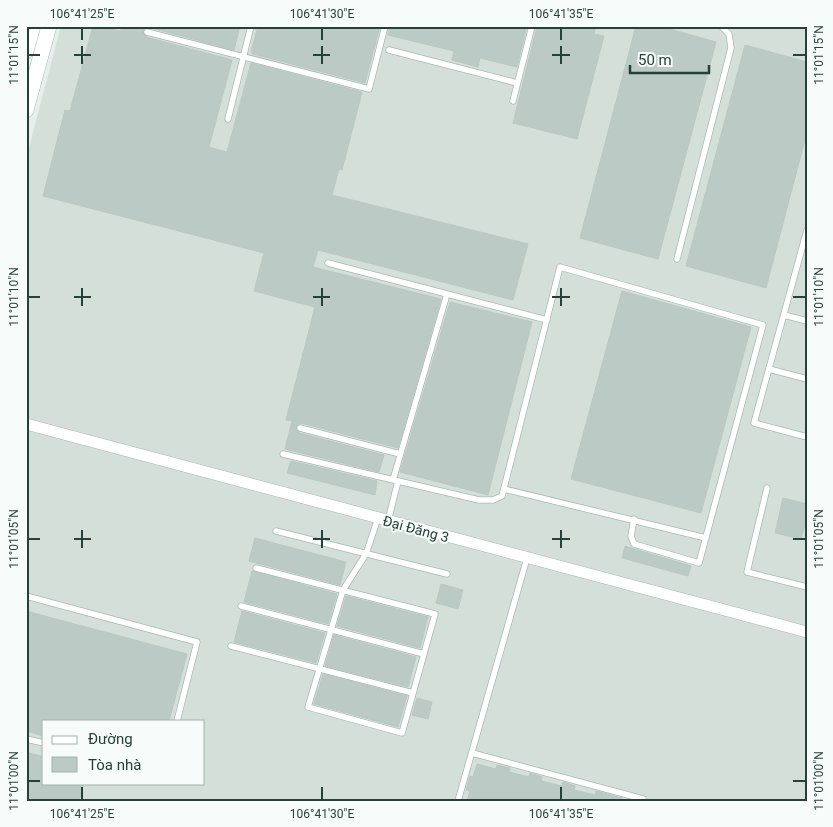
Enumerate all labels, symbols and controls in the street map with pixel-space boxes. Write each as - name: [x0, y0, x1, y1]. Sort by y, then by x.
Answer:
- text: 106°41'25"E: [50, 7, 114, 21]
- text: 106°41'30"E: [290, 7, 354, 21]
- text: 106°41'35"E: [529, 7, 593, 21]
- text: 11°01'15"N: [7, 25, 21, 85]
- text: 11°01'15"N: [812, 25, 826, 85]
- scale bar: [630, 42, 709, 74]
- text: 50 m: [638, 51, 672, 69]
- text: 11°01'10"N: [7, 267, 21, 327]
- text: 11°01'10"N: [812, 267, 826, 327]
- text: 11°01'05"N: [7, 509, 21, 569]
- text: 11°01'05"N: [812, 509, 826, 569]
- street label: Đại Đăng 3: [381, 512, 451, 546]
- legend: [42, 720, 205, 784]
- text: Đường: [88, 730, 133, 748]
- text: 11°01'00"N: [7, 751, 21, 811]
- text: 11°01'00"N: [812, 751, 826, 811]
- text: Tòa nhà: [88, 756, 141, 774]
- text: 106°41'25"E: [50, 807, 114, 821]
- text: 106°41'30"E: [290, 807, 354, 821]
- text: 106°41'35"E: [529, 807, 593, 821]

